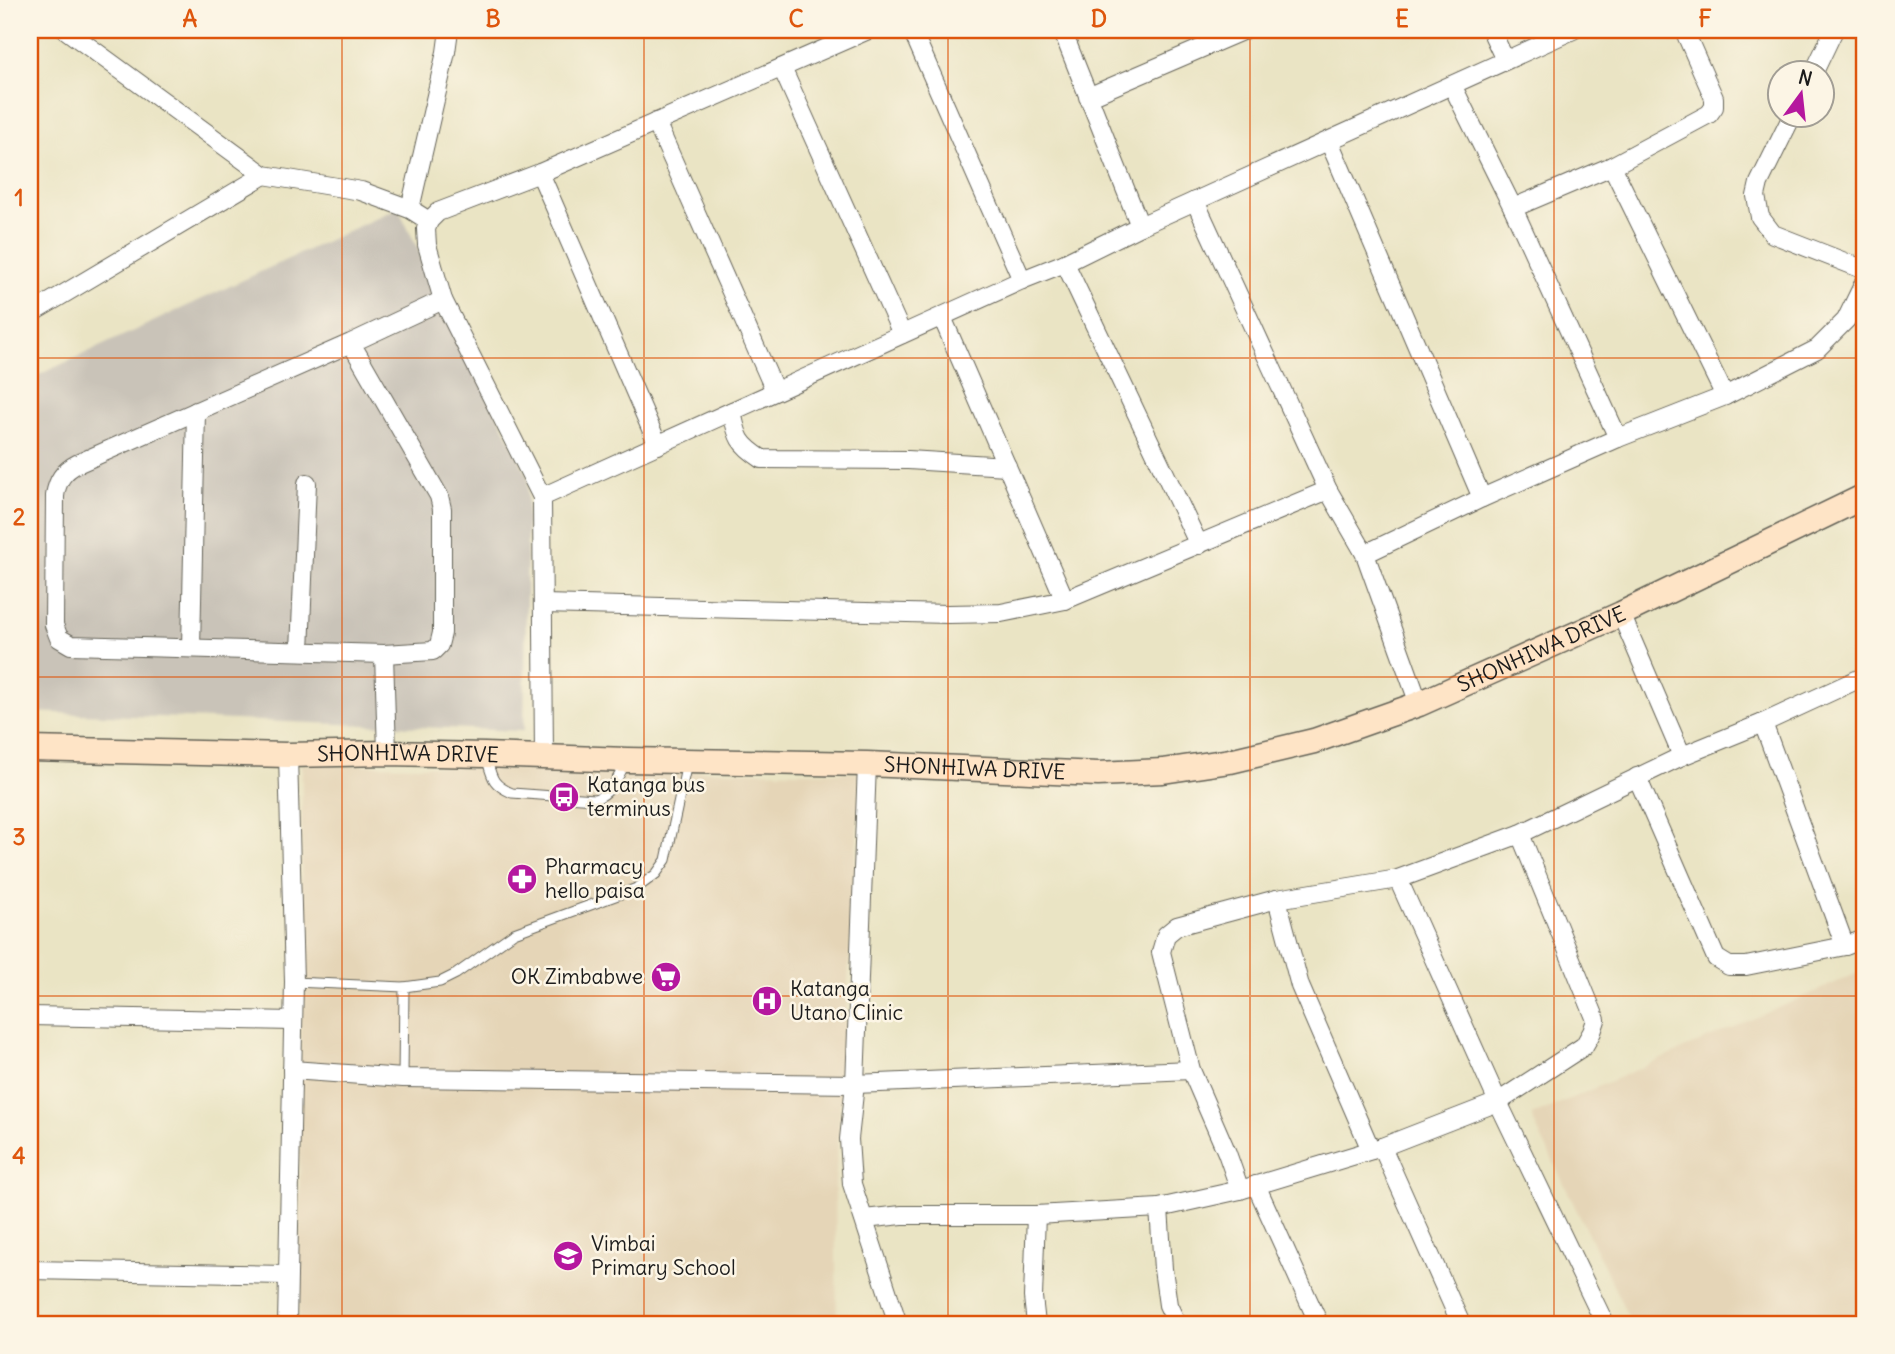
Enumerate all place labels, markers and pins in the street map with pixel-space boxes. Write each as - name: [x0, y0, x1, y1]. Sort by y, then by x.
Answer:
- place label: Katanga bus terminus: [587, 771, 705, 822]
- bus stop icon: Katanga bus terminus: [547, 780, 581, 814]
- place label: Pharmacy hello paisa: [545, 853, 645, 904]
- pharmacy icon: Pharmacy hello paisa: [505, 862, 539, 896]
- supermarket icon: OK Zimbabwe: [649, 960, 683, 994]
- place label: OK Zimbabwe: [511, 963, 643, 990]
- place label: Katanga Utano Clinic: [790, 975, 903, 1026]
- hospital icon: Katanga Utano Clinic: [750, 984, 784, 1018]
- place label: Vimbai Primary School: [591, 1230, 736, 1281]
- school or university icon: Vimbai Primary School: [551, 1239, 585, 1273]

